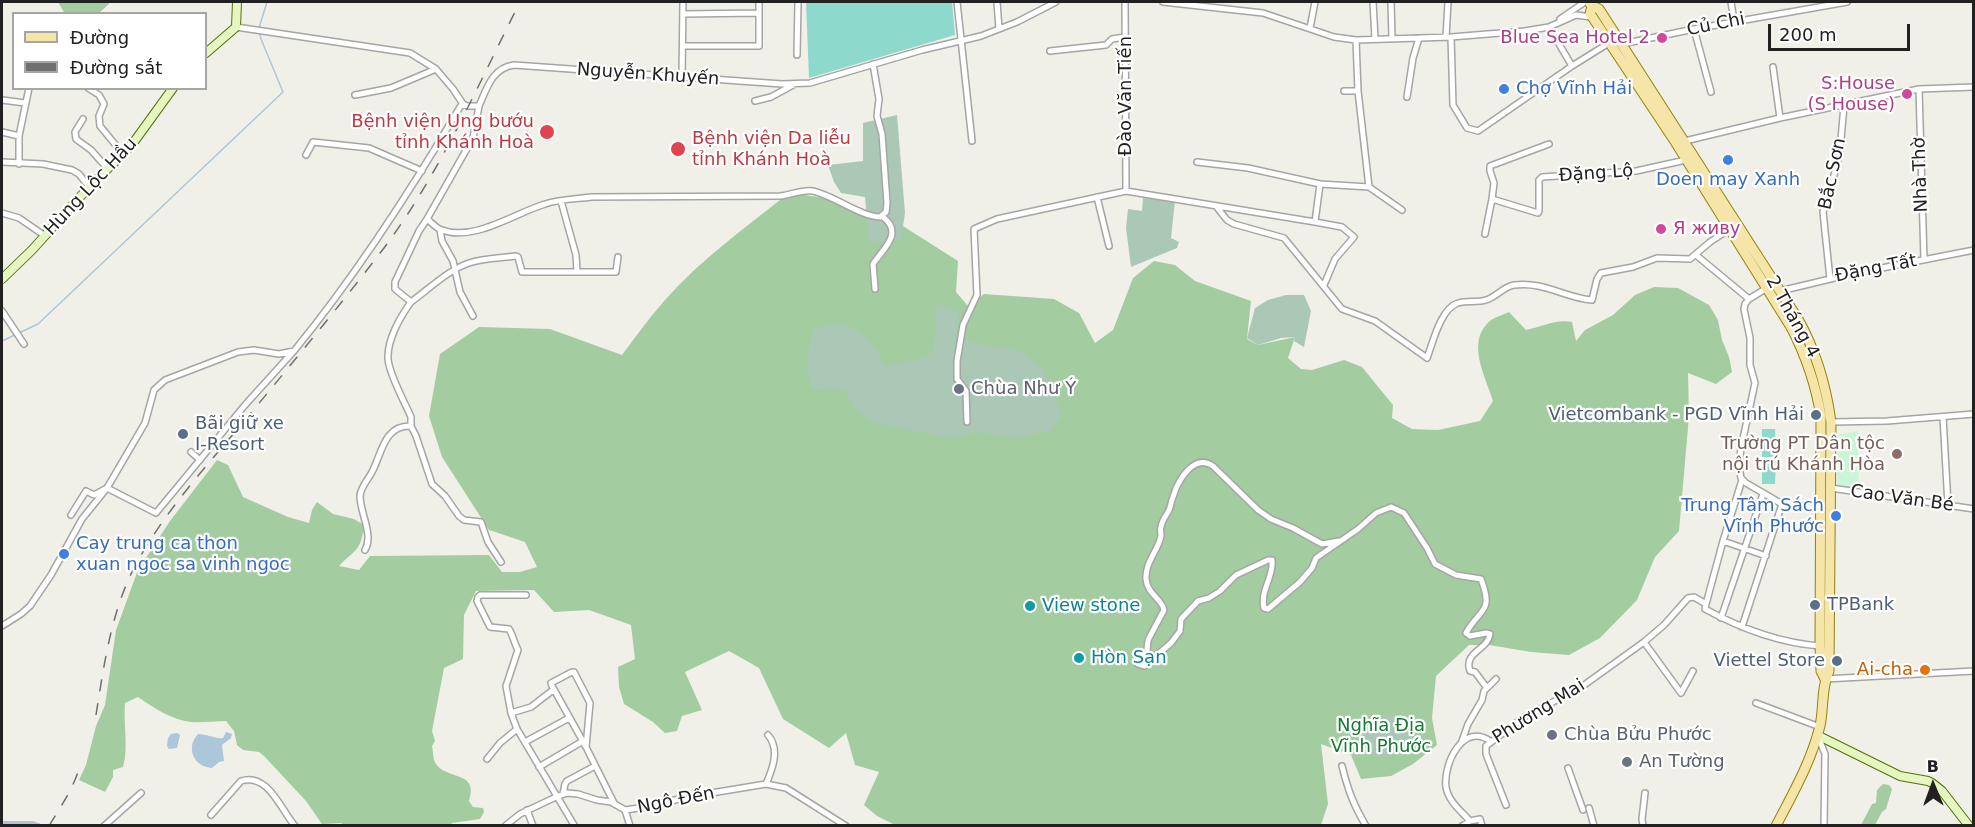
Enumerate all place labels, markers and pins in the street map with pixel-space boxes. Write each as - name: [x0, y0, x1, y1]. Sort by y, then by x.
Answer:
- place label: Blue Sea Hotel 2: [1500, 27, 1650, 49]
- marker: Blue Sea Hotel 2: [1655, 31, 1669, 45]
- place label: S:House (S House): [1807, 73, 1895, 116]
- place label: Chợ Vĩnh Hải: [1516, 78, 1632, 100]
- marker: Chợ Vĩnh Hải: [1497, 82, 1511, 96]
- marker: S:House (S House): [1900, 87, 1914, 101]
- place label: Bệnh viện Ung bướu tỉnh Khánh Hoà: [351, 111, 534, 154]
- marker: Bệnh viện Ung bướu tỉnh Khánh Hoà: [538, 123, 556, 141]
- place label: Bệnh viện Da liễu tỉnh Khánh Hoà: [692, 128, 851, 170]
- marker: Bệnh viện Da liễu tỉnh Khánh Hoà: [669, 140, 687, 158]
- marker: Doen may Xanh: [1721, 153, 1735, 167]
- place label: Doen may Xanh: [1656, 169, 1800, 191]
- place label: Я живу: [1673, 218, 1740, 240]
- marker: Я живу: [1654, 222, 1668, 236]
- place label: Chùa Như Ý: [971, 378, 1076, 400]
- marker: Chùa Như Ý: [952, 382, 966, 396]
- place label: Vietcombank - PGD Vĩnh Hải: [1548, 404, 1804, 426]
- marker: Vietcombank - PGD Vĩnh Hải: [1809, 408, 1823, 422]
- place label: Bãi giữ xe I-Resort: [195, 413, 284, 456]
- marker: Bãi giữ xe I-Resort: [176, 427, 190, 441]
- place label: Trường PT Dân tộc nội trú Khánh Hòa: [1721, 433, 1885, 476]
- marker: Trường PT Dân tộc nội trú Khánh Hòa: [1890, 447, 1904, 461]
- place label: Trung Tâm Sách Vĩnh Phước: [1681, 495, 1824, 538]
- marker: Trung Tâm Sách Vĩnh Phước: [1829, 509, 1843, 523]
- place label: Cay trung ca thon xuan ngoc sa vinh ngoc: [76, 533, 290, 576]
- marker: Cay trung ca thon xuan ngoc sa vinh ngoc: [57, 547, 71, 561]
- place label: TPBank: [1827, 594, 1894, 616]
- place label: View stone: [1042, 595, 1140, 617]
- marker: TPBank: [1808, 598, 1822, 612]
- marker: View stone: [1023, 599, 1037, 613]
- place label: Hòn Sạn: [1091, 647, 1167, 669]
- place label: Viettel Store: [1714, 650, 1825, 672]
- marker: Hòn Sạn: [1072, 651, 1086, 665]
- marker: Viettel Store: [1830, 654, 1844, 668]
- place label: Ai-cha: [1857, 659, 1913, 681]
- marker: Ai-cha: [1918, 663, 1932, 677]
- place label: Chùa Bửu Phước: [1564, 724, 1712, 746]
- marker: Chùa Bửu Phước: [1545, 728, 1559, 742]
- place label: An Tường: [1639, 751, 1725, 773]
- marker: An Tường: [1620, 755, 1634, 769]

